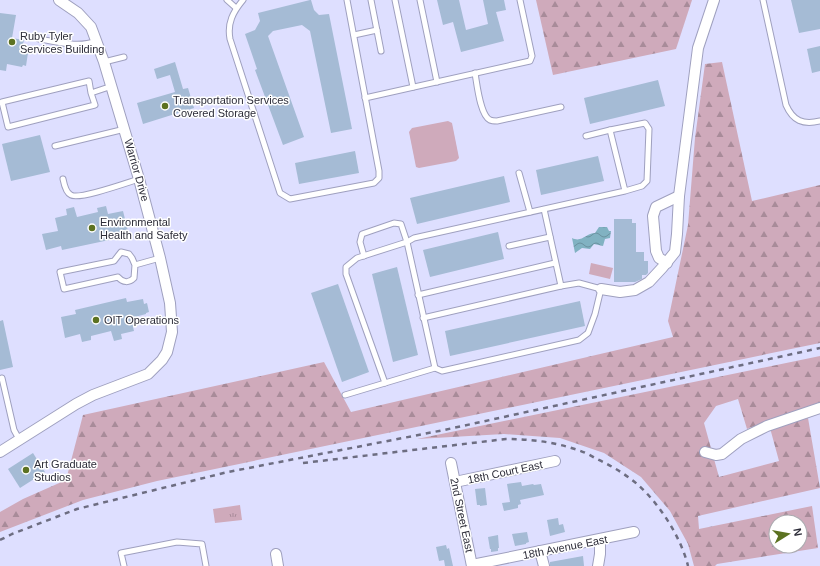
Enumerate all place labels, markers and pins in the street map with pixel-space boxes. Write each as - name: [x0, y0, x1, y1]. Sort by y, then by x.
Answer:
- place label: Ruby Tyler Services Building: [20, 30, 104, 55]
- marker: Ruby Tyler Services Building: [7, 37, 17, 47]
- place label: Transportation Services Covered Storage: [173, 94, 289, 119]
- marker: Transportation Services Covered Storage: [160, 101, 170, 111]
- place label: Environmental Health and Safety: [100, 216, 188, 241]
- marker: Environmental Health and Safety: [87, 223, 97, 233]
- place label: OIT Operations: [104, 314, 179, 326]
- marker: OIT Operations: [91, 315, 101, 325]
- place label: Art Graduate Studios: [34, 458, 97, 483]
- marker: Art Graduate Studios: [21, 465, 31, 475]

